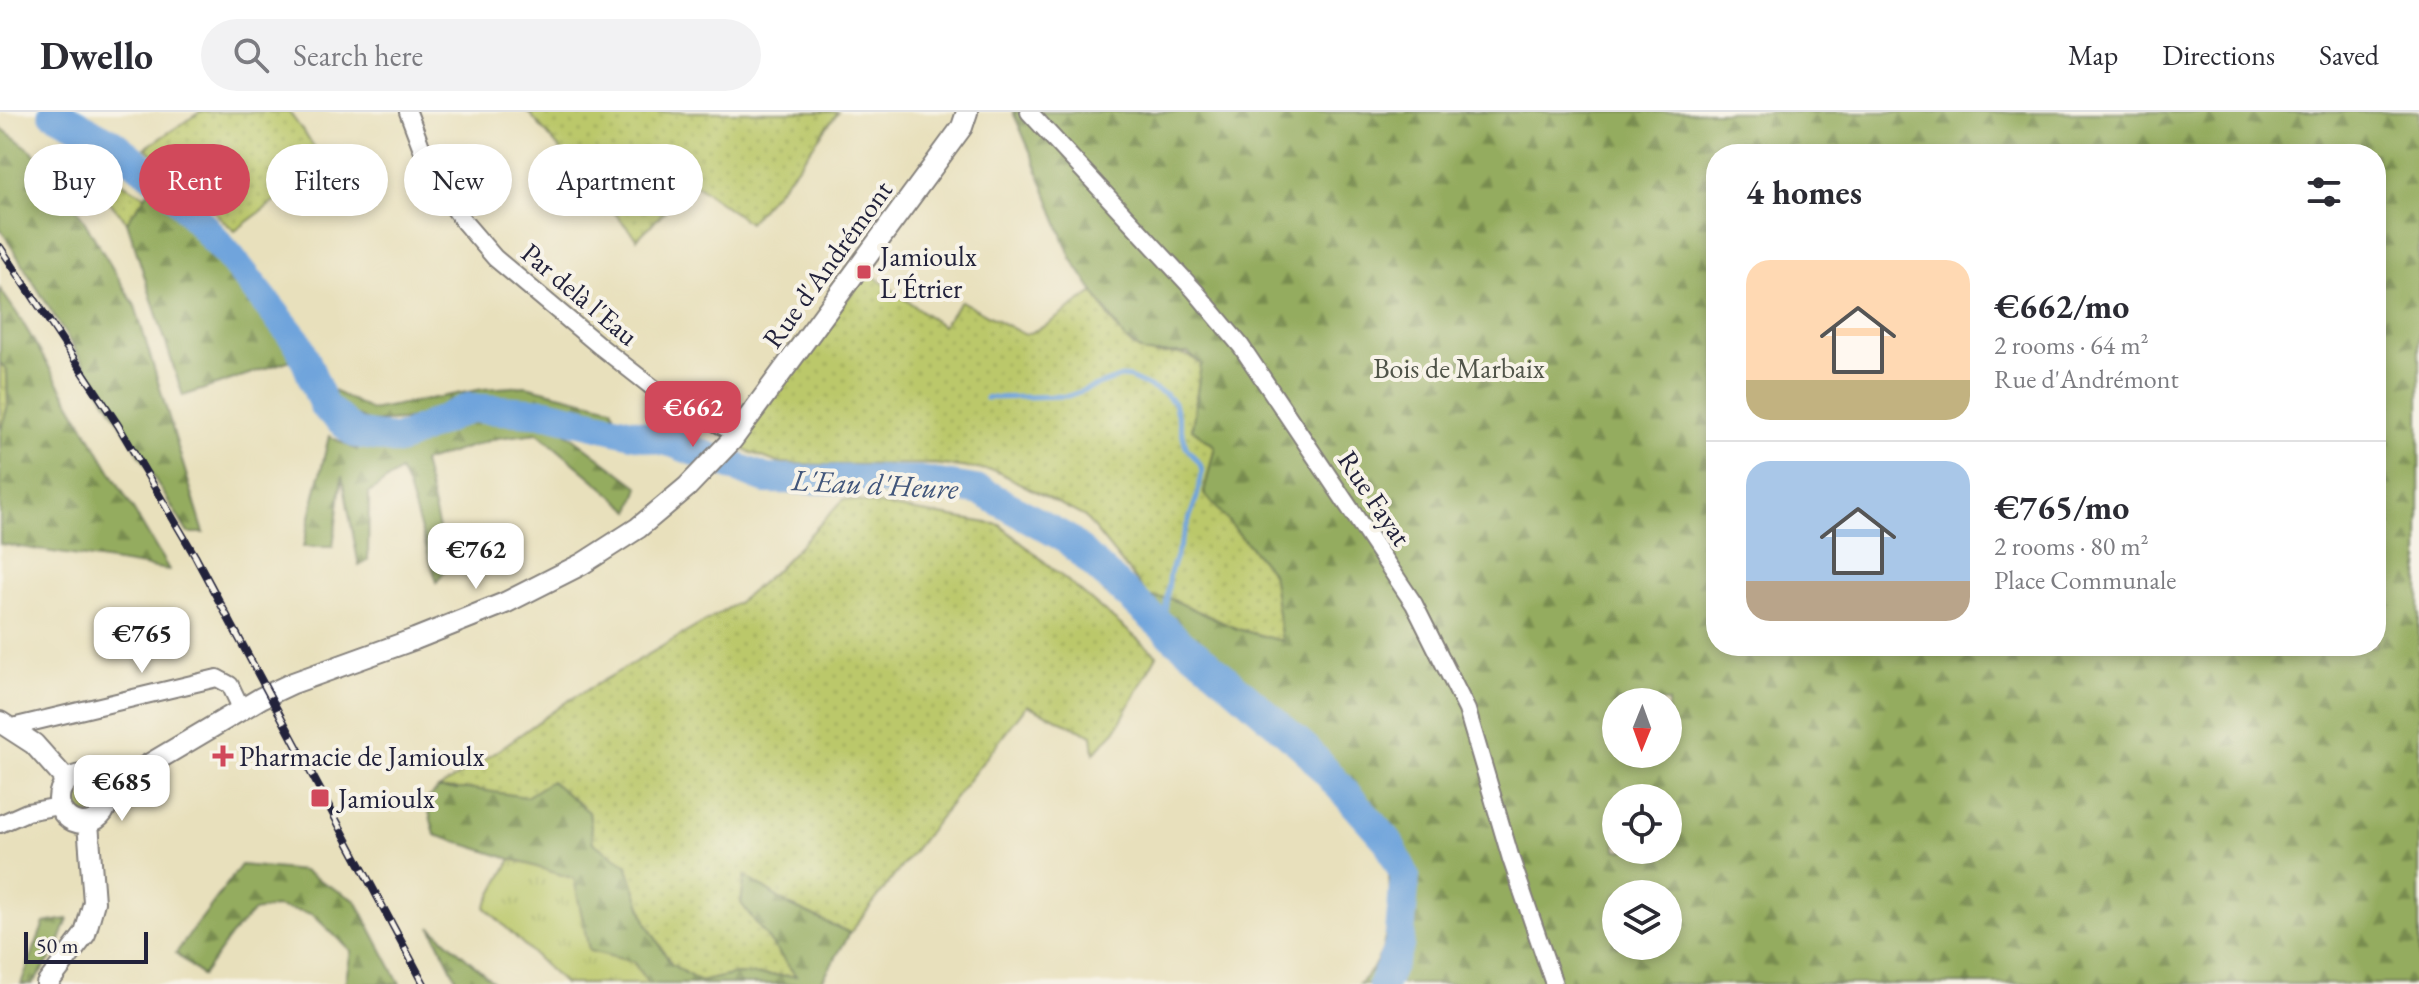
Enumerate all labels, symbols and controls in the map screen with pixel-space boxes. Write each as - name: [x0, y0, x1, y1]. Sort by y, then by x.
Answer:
- search box: [201, 19, 761, 91]
- text: Dwello: [40, 31, 153, 80]
- icon: search: [229, 33, 273, 77]
- text: Search here: [293, 36, 423, 75]
- text: Map: [2068, 37, 2118, 73]
- text: Directions: [2162, 37, 2275, 73]
- text: Saved: [2319, 37, 2379, 73]
- chip: Buy: [24, 144, 123, 216]
- chip: Rent: [139, 144, 250, 216]
- chip: Filters: [266, 144, 388, 216]
- chip: New: [404, 144, 512, 216]
- chip: Apartment: [528, 144, 703, 216]
- text: 4 homes: [1746, 170, 1862, 214]
- icon: filters: [2302, 170, 2346, 214]
- street label: Rue d'Andrémont: [754, 173, 900, 355]
- street label: Par delà l'Eau: [514, 235, 646, 354]
- place label: Jamioulx L'Étrier: [878, 238, 977, 306]
- marker: Jamioulx L'Étrier: [855, 263, 873, 281]
- text: €662/mo: [1994, 284, 2129, 328]
- icon: home: [1810, 292, 1906, 388]
- text: 2 rooms · 64 m²: [1994, 328, 2149, 362]
- park label: Bois de Marbaix: [1373, 350, 1545, 386]
- text: Rue d'Andrémont: [1994, 362, 2179, 396]
- pin: €662: [646, 381, 740, 449]
- text: €662: [663, 390, 723, 424]
- street label: Rue Fayat: [1330, 443, 1420, 553]
- water label: L'Eau d'Heure: [790, 460, 960, 508]
- text: €765/mo: [1994, 485, 2129, 529]
- icon: home: [1810, 493, 1906, 589]
- pin: €762: [429, 523, 523, 591]
- text: 2 rooms · 80 m²: [1994, 529, 2149, 563]
- text: €762: [446, 532, 506, 566]
- text: Place Communale: [1994, 563, 2176, 597]
- pin: €765: [95, 607, 189, 675]
- text: €765: [112, 616, 172, 650]
- north arrow: [1602, 688, 1682, 768]
- map controls: [1602, 688, 1682, 960]
- place label: Pharmacie de Jamioulx: [239, 738, 485, 774]
- marker: Pharmacie de Jamioulx: [214, 747, 232, 765]
- pin: €685: [75, 755, 169, 823]
- text: €685: [92, 764, 152, 798]
- place label: Jamioulx: [336, 780, 435, 816]
- button: locate: [1602, 784, 1682, 864]
- marker: Jamioulx: [309, 787, 331, 809]
- button: layers: [1602, 880, 1682, 960]
- scale bar: [24, 928, 148, 964]
- text: 50 m: [36, 931, 79, 960]

